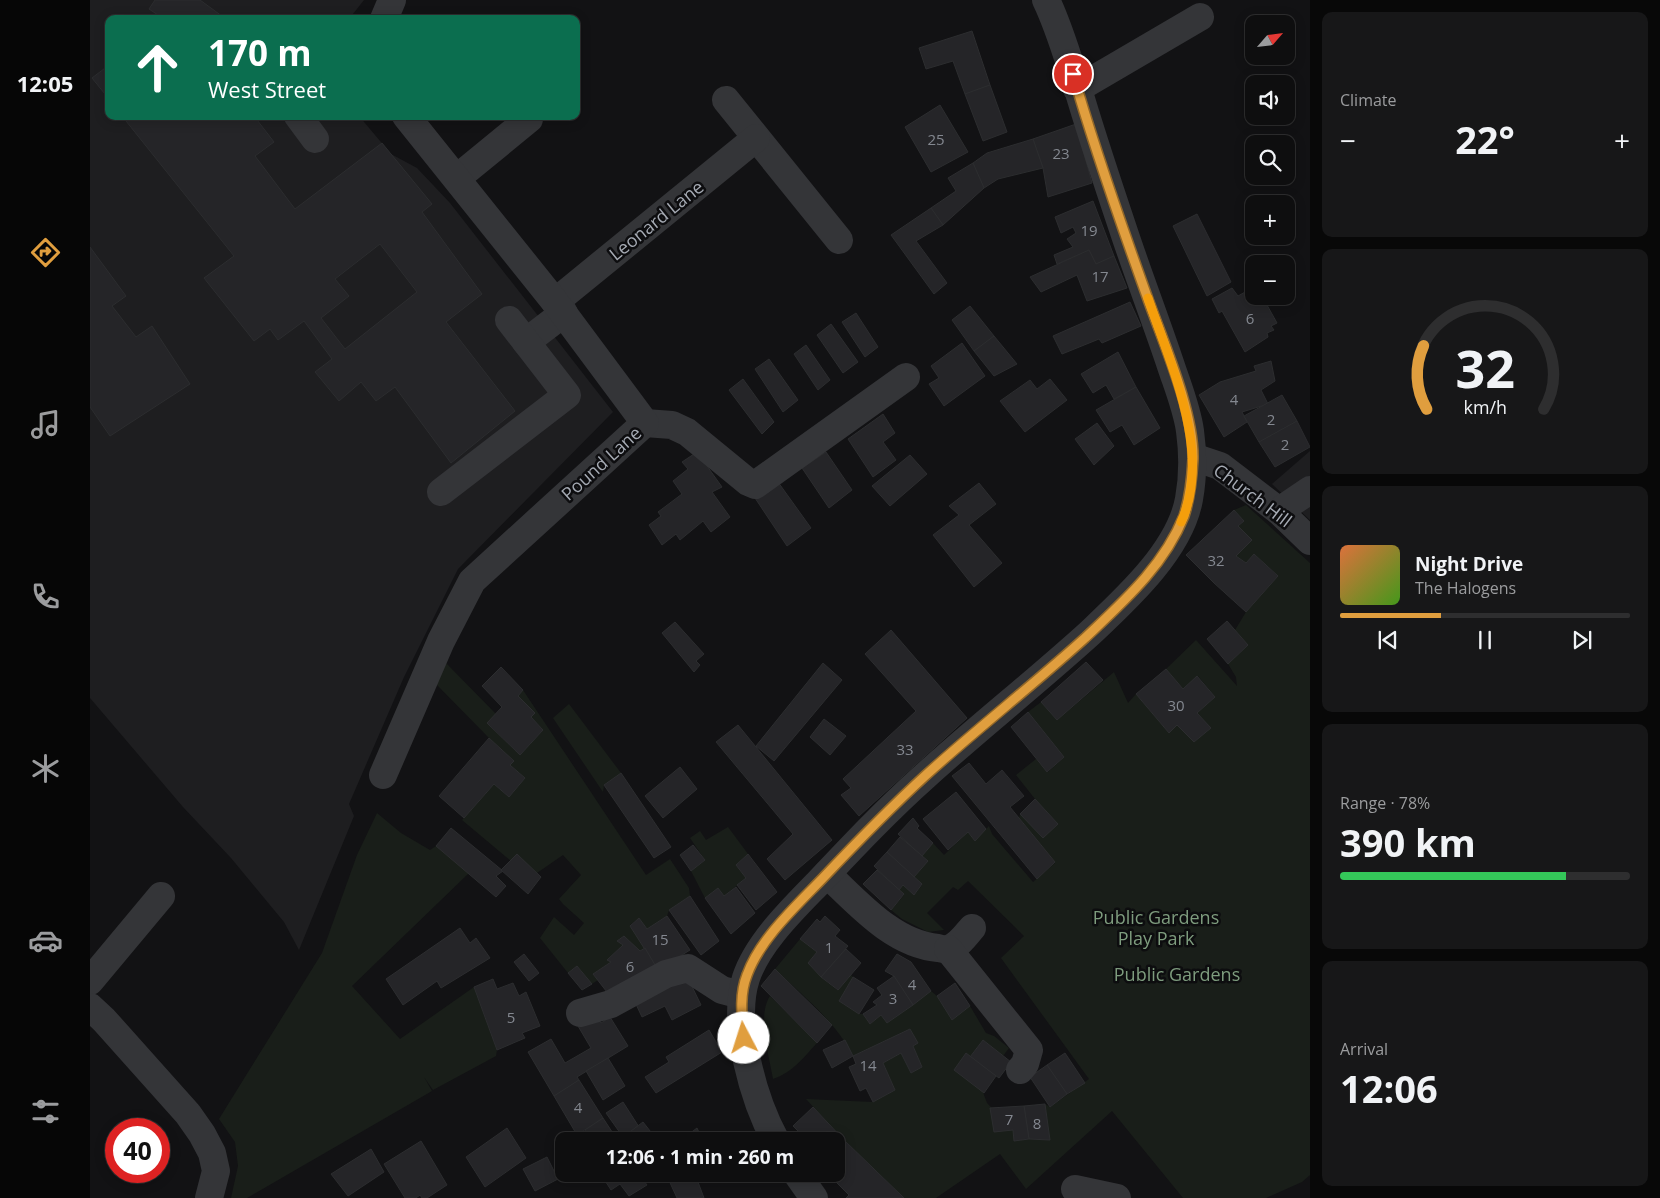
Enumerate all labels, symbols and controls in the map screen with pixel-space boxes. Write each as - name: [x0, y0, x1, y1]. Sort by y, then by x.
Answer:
- north arrow: [1245, 15, 1295, 65]
- map controls: [1245, 15, 1295, 305]
- text: 170 m: [208, 29, 312, 76]
- icon: ahead: [125, 35, 190, 100]
- pin: [1052, 53, 1094, 95]
- icon: arrive: [1059, 60, 1087, 88]
- text: 12:05: [17, 68, 73, 98]
- text: West Street: [208, 74, 326, 104]
- button: sound: [1245, 75, 1295, 125]
- text: Climate: [1340, 89, 1397, 111]
- text: 22°: [1455, 113, 1515, 165]
- text: −: [1340, 121, 1356, 159]
- text: +: [1614, 121, 1630, 159]
- house number: 25: [927, 129, 945, 149]
- button: search: [1245, 135, 1295, 185]
- house number: 23: [1052, 143, 1070, 163]
- street label: Leonard Lane: [604, 174, 708, 266]
- button: +: [1245, 195, 1295, 245]
- house number: 19: [1080, 220, 1098, 240]
- icon: directions: [28, 235, 63, 270]
- button: −: [1245, 255, 1295, 305]
- house number: 17: [1091, 266, 1109, 286]
- house number: 6: [1246, 308, 1254, 328]
- text: 32: [1455, 332, 1515, 403]
- house number: 4: [1230, 389, 1239, 409]
- text: km/h: [1463, 395, 1507, 419]
- icon: music: [28, 407, 63, 442]
- house number: 2: [1267, 409, 1275, 429]
- street label: Pound Lane: [556, 421, 646, 505]
- house number: 2: [1281, 434, 1289, 454]
- street label: Church Hill: [1209, 458, 1297, 532]
- house number: 32: [1207, 550, 1225, 570]
- text: Night Drive: [1415, 551, 1523, 577]
- text: The Halogens: [1415, 577, 1516, 599]
- icon: phone: [28, 579, 63, 614]
- icon: previous: [1374, 626, 1402, 654]
- icon: pause: [1471, 626, 1499, 654]
- icon: next: [1568, 626, 1596, 654]
- house number: 30: [1167, 695, 1185, 715]
- house number: 33: [896, 739, 914, 759]
- icon: climate: [28, 751, 63, 786]
- text: Range · 78%: [1340, 792, 1430, 814]
- text: 390 km: [1340, 816, 1476, 868]
- park label: Public Gardens Play Park: [1093, 905, 1219, 950]
- icon: car: [28, 923, 63, 958]
- house number: 15: [651, 929, 669, 949]
- house number: 1: [825, 937, 833, 957]
- house number: 6: [626, 956, 634, 976]
- park label: Public Gardens: [1114, 962, 1240, 986]
- house number: 4: [908, 974, 917, 994]
- house number: 3: [889, 988, 897, 1008]
- house number: 5: [507, 1007, 515, 1027]
- position arrow: [717, 1011, 769, 1063]
- text: Arrival: [1340, 1038, 1388, 1060]
- house number: 14: [859, 1055, 877, 1075]
- text: 12:06: [1340, 1062, 1438, 1114]
- icon: filters: [28, 1094, 63, 1129]
- house number: 4: [574, 1097, 583, 1117]
- house number: 7: [1005, 1109, 1013, 1129]
- house number: 8: [1033, 1113, 1041, 1133]
- speed limit sign: 40: [105, 1118, 170, 1183]
- text: 12:06 · 1 min · 260 m: [606, 1144, 794, 1170]

